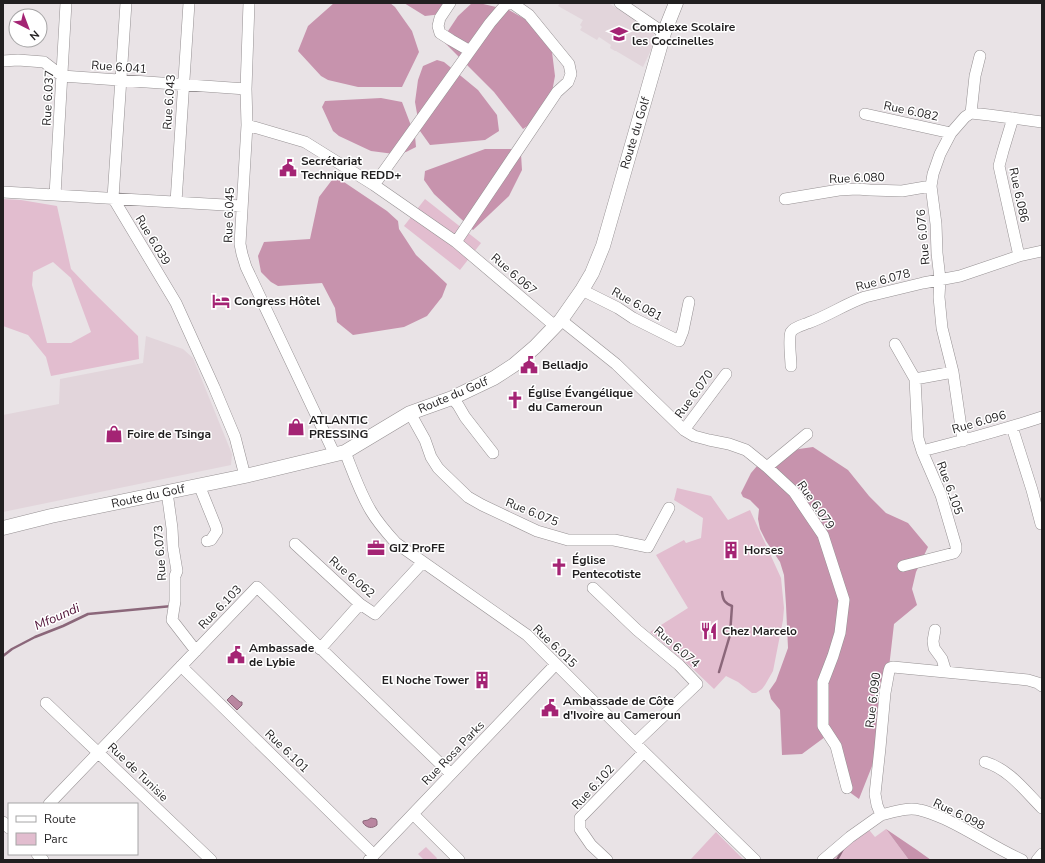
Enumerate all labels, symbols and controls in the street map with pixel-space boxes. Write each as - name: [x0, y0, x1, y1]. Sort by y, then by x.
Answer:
- north arrow: [8, 8, 48, 48]
- place label: Complexe Scolaire les Coccinelles: [632, 19, 736, 49]
- school or university icon: Complexe Scolaire les Coccinelles: [609, 24, 629, 44]
- text: N: [26, 27, 42, 43]
- street label: Rue 6.041: [91, 57, 147, 77]
- street label: Rue 6.037: [39, 70, 57, 126]
- street label: Rue 6.043: [159, 74, 179, 130]
- street label: Route du Golf: [616, 94, 654, 171]
- street label: Rue 6.082: [882, 97, 940, 125]
- place label: Secrétariat Technique REDD+: [301, 153, 402, 183]
- public building icon: Secrétariat Technique REDD+: [278, 158, 298, 178]
- street label: Rue 6.086: [1005, 166, 1033, 224]
- street label: Rue 6.080: [829, 169, 885, 187]
- street label: Rue 6.045: [220, 187, 238, 243]
- street label: Rue 6.076: [913, 209, 933, 265]
- street label: Rue 6.039: [132, 212, 174, 268]
- street label: Rue 6.067: [488, 250, 540, 298]
- street label: Rue 6.078: [854, 265, 912, 295]
- street label: Rue 6.081: [609, 283, 665, 325]
- hotel icon: Congress Hôtel: [211, 291, 231, 311]
- place label: Congress Hôtel: [234, 293, 320, 309]
- public building icon: Belladjo: [519, 355, 539, 375]
- place label: Belladjo: [542, 357, 588, 373]
- street label: Rue 6.070: [671, 367, 717, 421]
- street label: Route du Golf: [416, 373, 491, 417]
- place label: Église Évangélique du Cameroun: [528, 385, 634, 415]
- church icon: Église Évangélique du Cameroun: [505, 390, 525, 410]
- street label: Rue 6.096: [950, 407, 1008, 437]
- place label: ATLANTIC PRESSING: [309, 412, 368, 442]
- shop icon: ATLANTIC PRESSING: [286, 417, 306, 437]
- shop icon: Foire de Tsinga: [104, 424, 124, 444]
- place label: Foire de Tsinga: [127, 426, 211, 442]
- street label: Rue 6.105: [933, 459, 967, 517]
- street label: Rue 6.079: [793, 478, 839, 532]
- street label: Route du Golf: [110, 480, 187, 512]
- street label: Rue 6.075: [503, 494, 561, 530]
- street label: Rue 6.073: [150, 525, 170, 581]
- office icon: GIZ ProFE: [366, 538, 386, 558]
- place label: GIZ ProFE: [389, 540, 445, 556]
- building icon: Horses: [721, 540, 741, 560]
- place label: Horses: [744, 542, 783, 558]
- place label: Église Pentecotiste: [572, 552, 642, 582]
- street label: Rue 6.062: [326, 553, 378, 601]
- church icon: Église Pentecotiste: [549, 557, 569, 577]
- street label: Rue 6.103: [195, 581, 245, 633]
- water label: Mfoundi: [32, 599, 83, 635]
- street label: Rue 6.015: [529, 621, 581, 671]
- restaurant icon: Chez Marcelo: [699, 621, 719, 641]
- street label: Rue 6.074: [651, 623, 703, 671]
- place label: Chez Marcelo: [722, 623, 797, 639]
- place label: Ambassade de Lybie: [249, 640, 315, 670]
- public building icon: Ambassade de Lybie: [226, 645, 246, 665]
- building icon: El Noche Tower: [472, 670, 492, 690]
- street label: Rue 6.090: [862, 671, 884, 729]
- place label: El Noche Tower: [382, 672, 469, 688]
- place label: Ambassade de Côte d'Ivoire au Cameroun: [563, 693, 681, 723]
- public building icon: Ambassade de Côte d'Ivoire au Cameroun: [540, 698, 560, 718]
- street label: Rue Rosa Parks: [418, 717, 488, 789]
- street label: Rue 6.101: [261, 726, 313, 776]
- street label: Rue de Tunisie: [104, 739, 172, 805]
- street label: Rue 6.102: [568, 761, 618, 813]
- street label: Rue 6.098: [930, 795, 988, 833]
- legend: [8, 803, 138, 855]
- text: Route: [44, 811, 76, 827]
- text: Parc: [44, 831, 68, 847]

